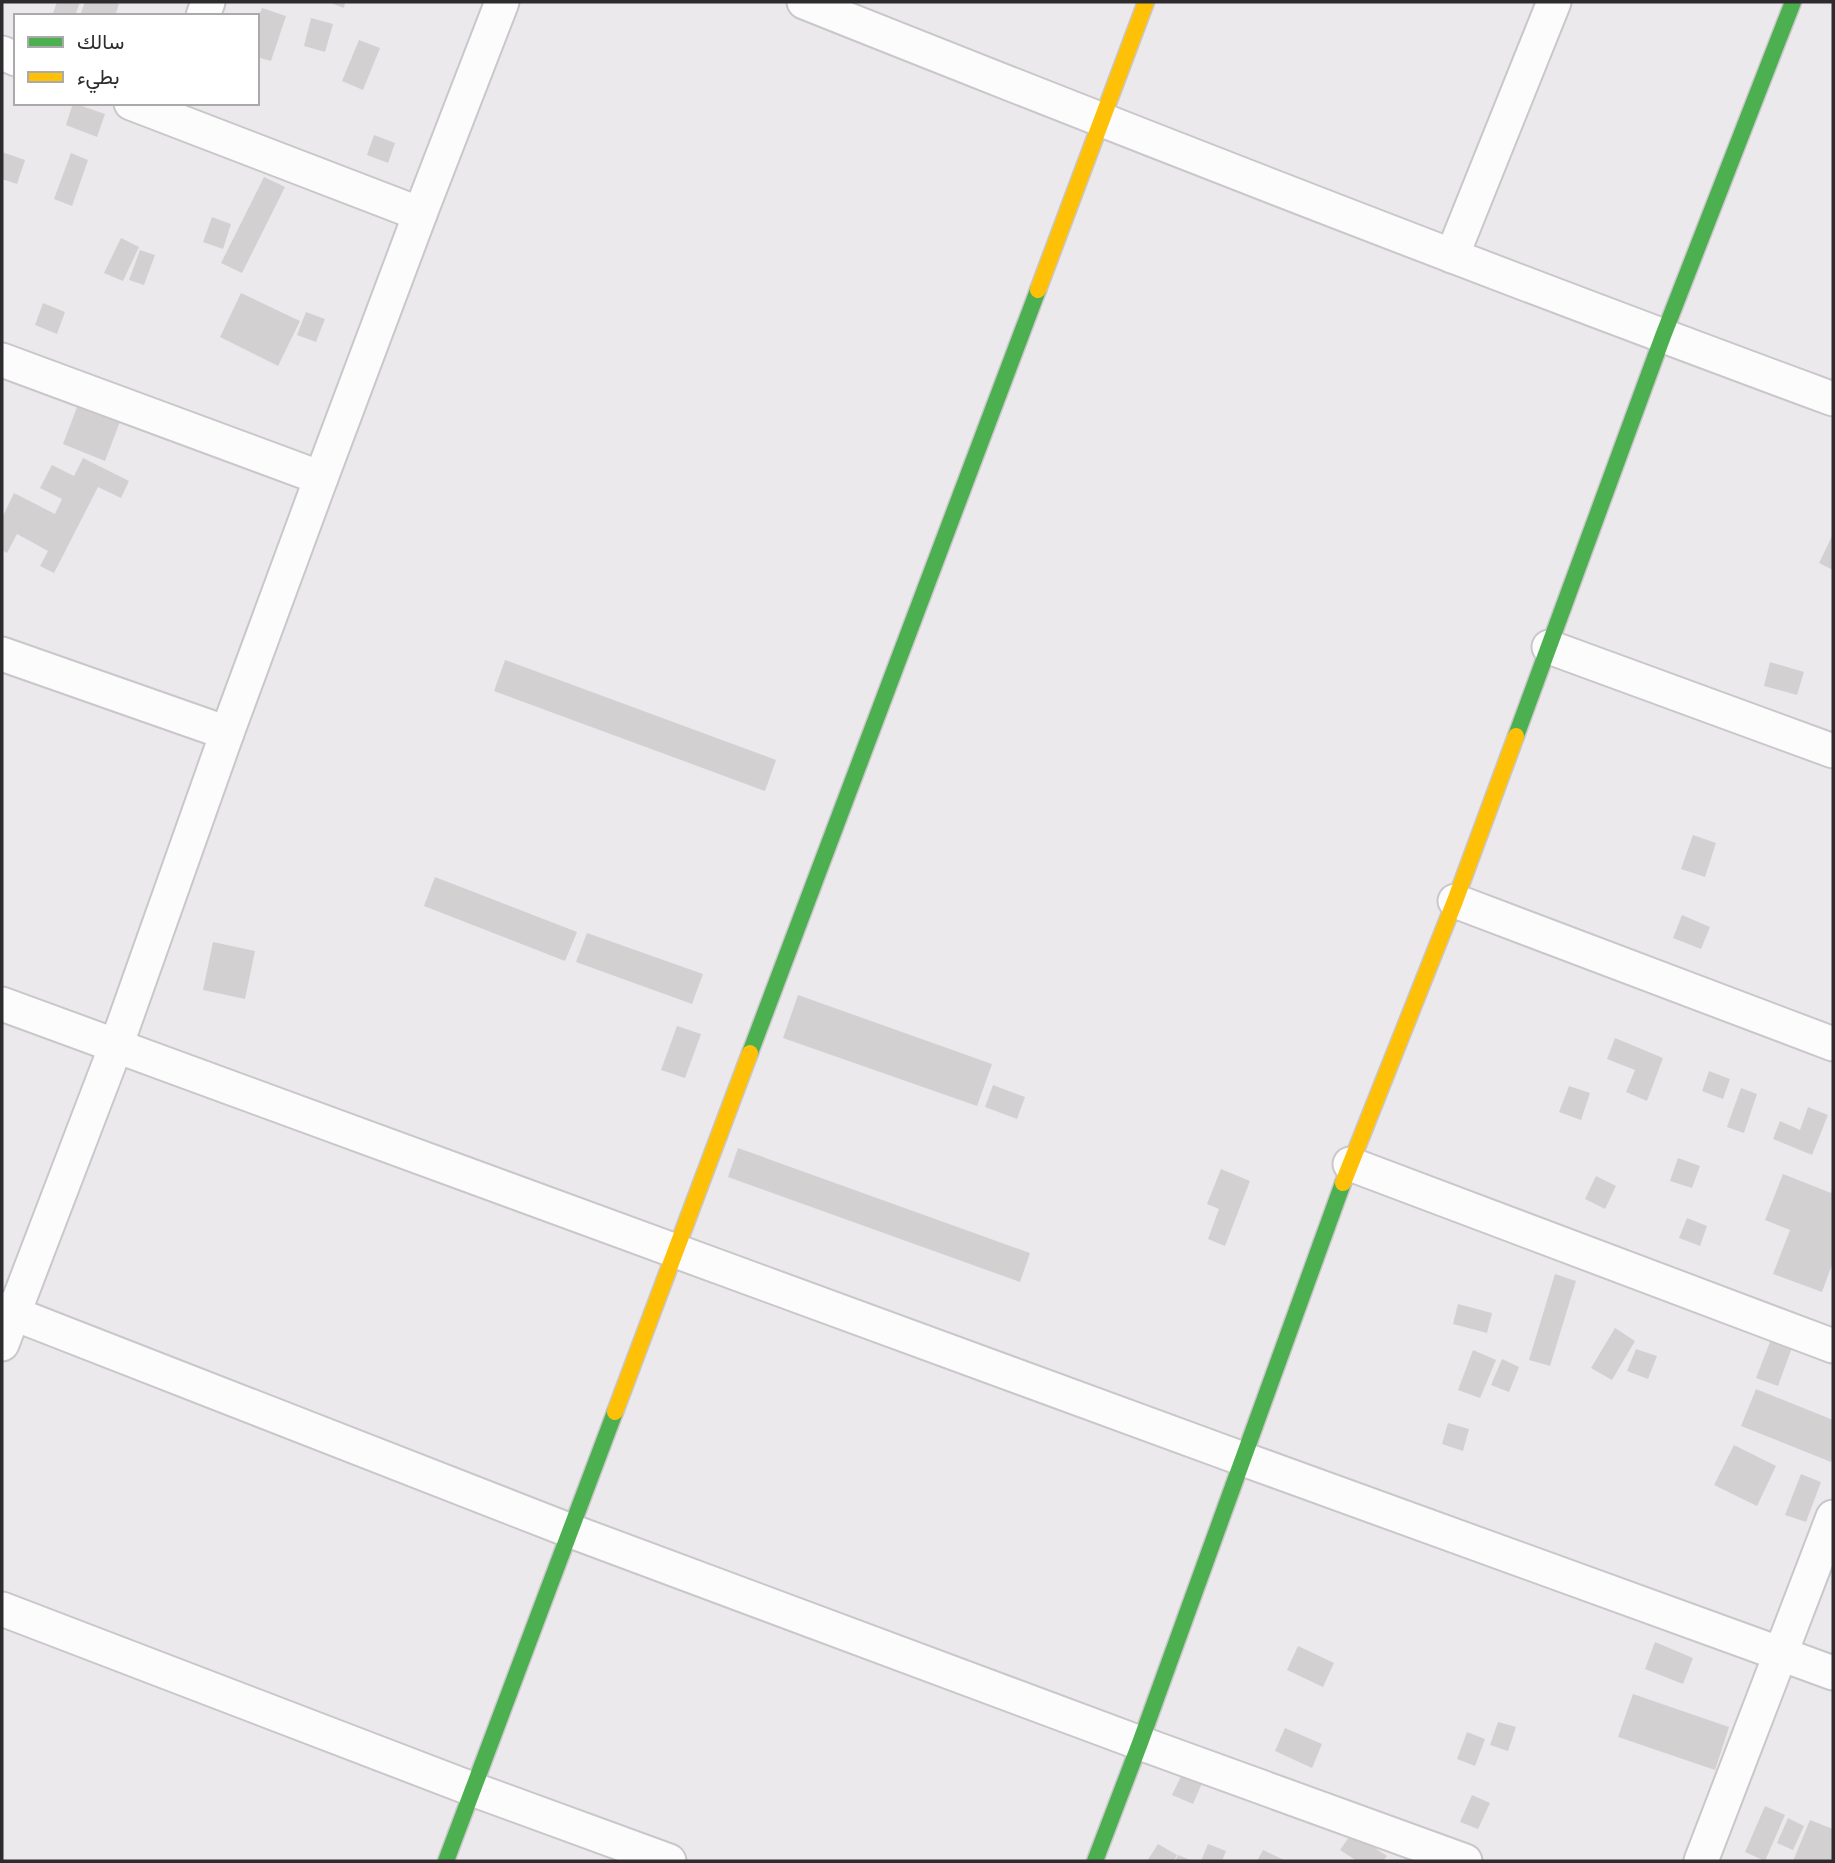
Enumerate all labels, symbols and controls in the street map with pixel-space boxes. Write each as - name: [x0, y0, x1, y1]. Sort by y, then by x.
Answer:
- legend: [14, 14, 259, 105]
- text: سالك: [77, 29, 124, 55]
- text: بطيء: [77, 64, 120, 94]

